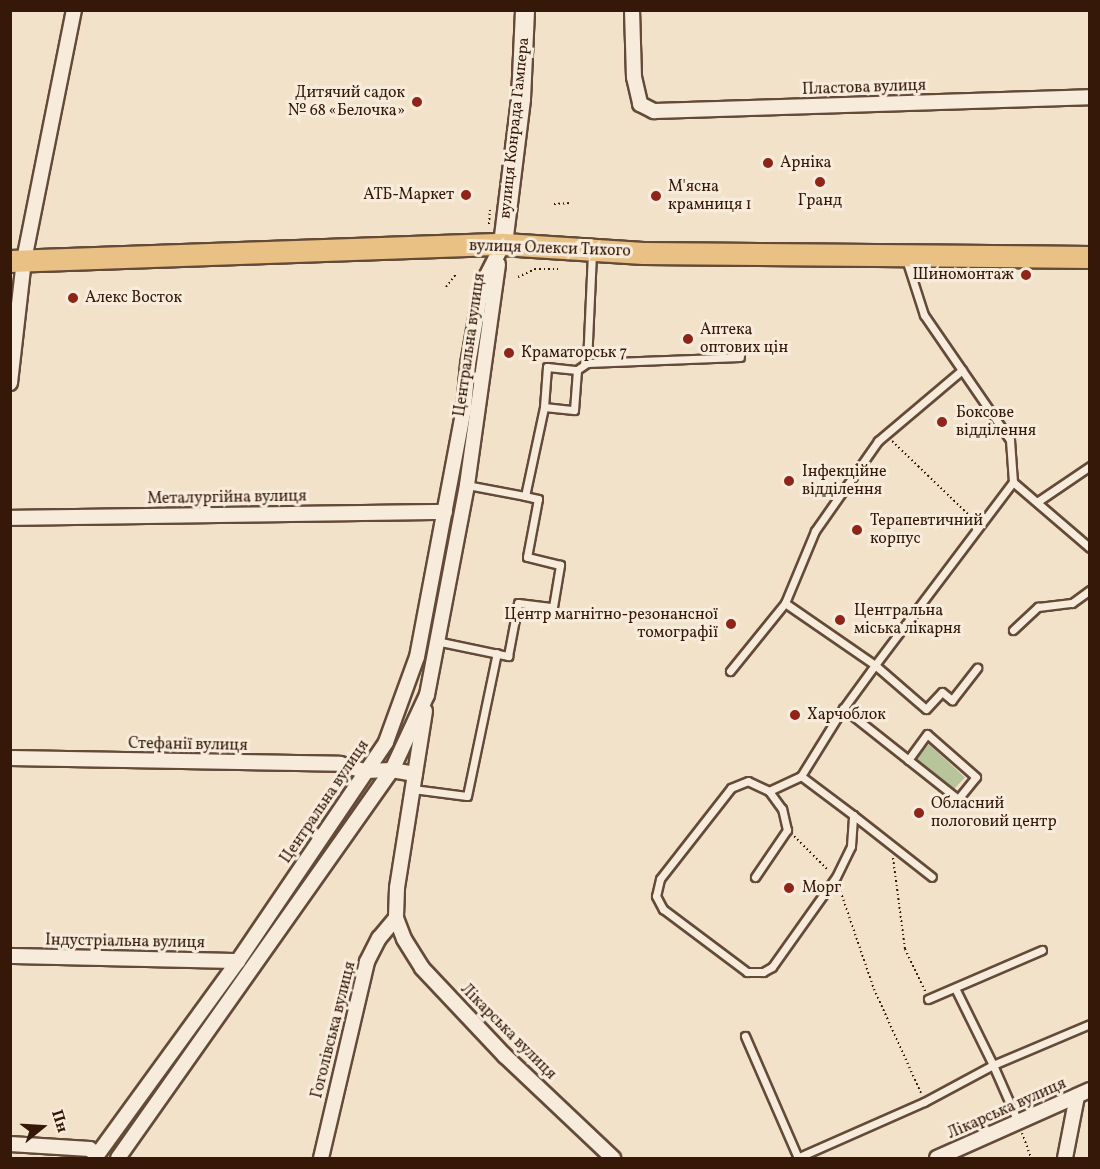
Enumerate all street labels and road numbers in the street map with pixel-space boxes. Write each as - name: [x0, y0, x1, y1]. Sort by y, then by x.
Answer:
- street label: вулиця Конрада Гампера: [496, 36, 534, 220]
- street label: Пластова вулиця: [802, 76, 926, 100]
- street label: вулиця Олекси Тихого: [469, 237, 631, 261]
- street label: Центральна вулиця: [450, 272, 490, 418]
- street label: Металургійна вулиця: [147, 487, 307, 509]
- street label: Стефанії вулиця: [128, 734, 248, 756]
- street label: Центральна вулиця: [277, 737, 373, 867]
- street label: Індустріальна вулиця: [45, 931, 205, 953]
- street label: Гоголівська вулиця: [308, 960, 360, 1100]
- street label: Лікарська вулиця: [456, 980, 560, 1084]
- street label: Лікарська вулиця: [945, 1074, 1069, 1144]

